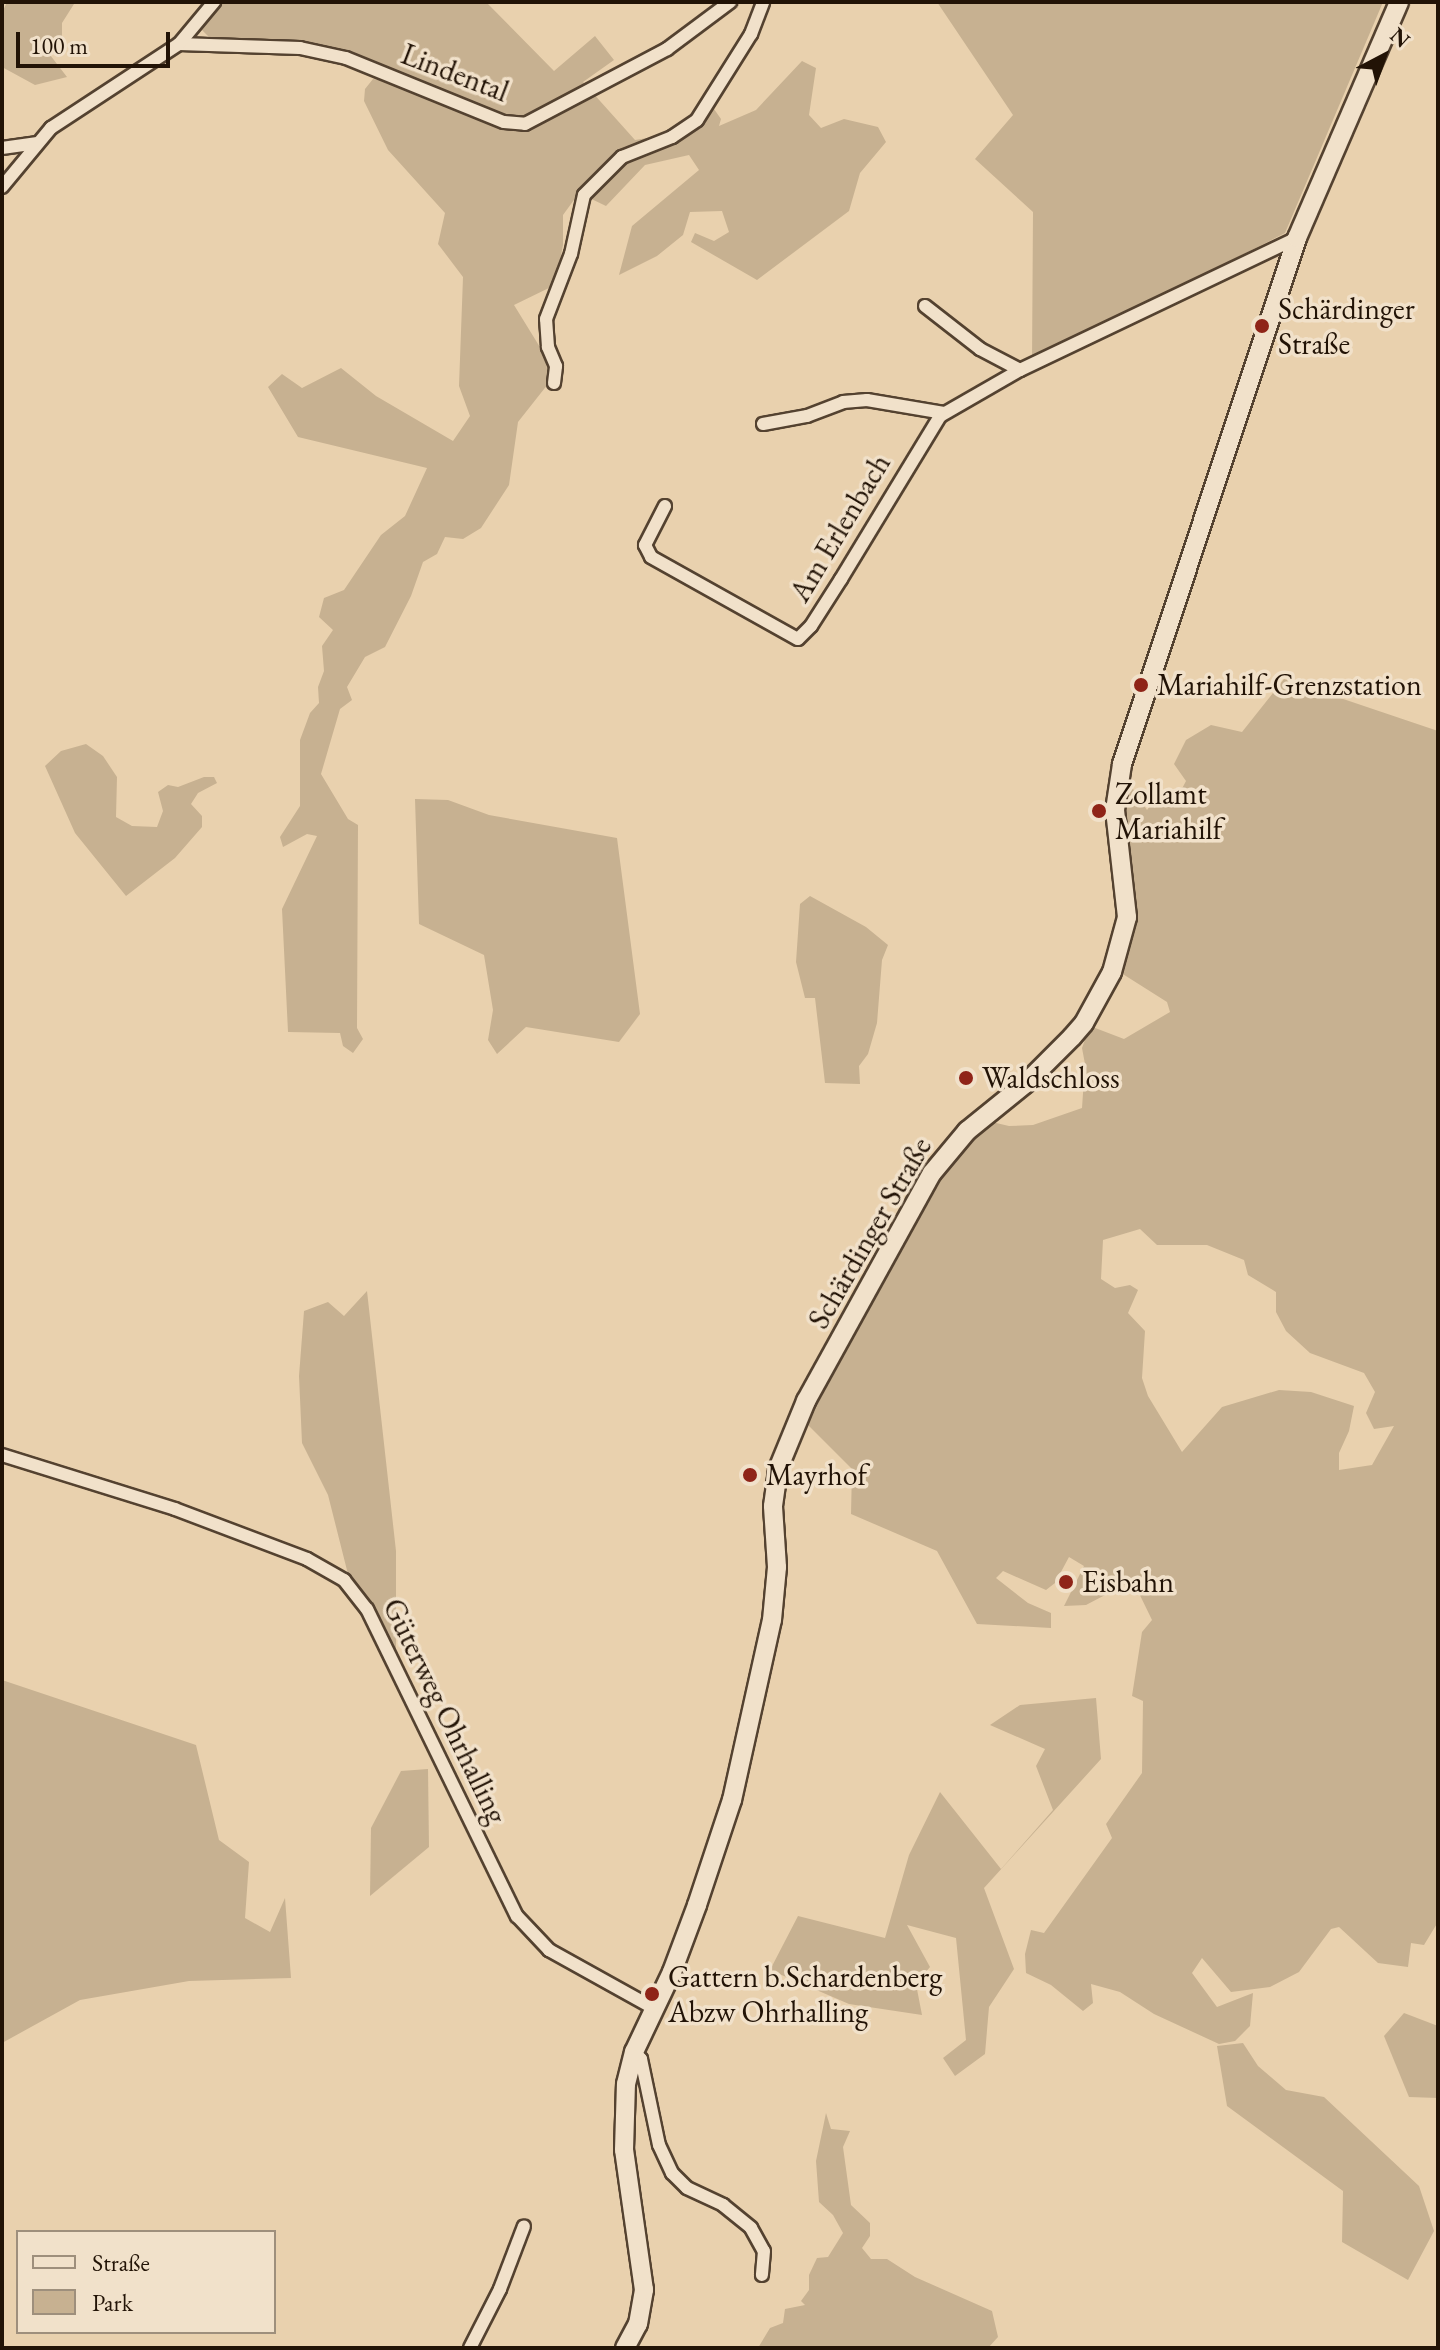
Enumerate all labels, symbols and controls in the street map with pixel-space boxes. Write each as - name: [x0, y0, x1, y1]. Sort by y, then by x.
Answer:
- scale bar: [20, 16, 174, 66]
- north arrow: [1344, 16, 1424, 96]
- text: N: [1384, 21, 1416, 54]
- text: 100 m: [30, 30, 88, 61]
- street label: Lindental: [396, 36, 514, 110]
- place label: Schärdinger Straße: [1278, 291, 1415, 362]
- marker: Schärdinger Straße: [1253, 317, 1271, 335]
- street label: Am Erlenbach: [782, 447, 898, 609]
- place label: Mariahilf-Grenzstation: [1157, 667, 1422, 703]
- marker: Mariahilf-Grenzstation: [1132, 676, 1150, 694]
- place label: Zollamt Mariahilf: [1115, 776, 1222, 846]
- marker: Zollamt Mariahilf: [1090, 802, 1108, 820]
- place label: Waldschloss: [982, 1060, 1120, 1096]
- marker: Waldschloss: [957, 1069, 975, 1087]
- street label: Schärdinger Straße: [801, 1131, 939, 1335]
- place label: Mayrhof: [766, 1457, 867, 1493]
- marker: Mayrhof: [741, 1466, 759, 1484]
- place label: Eisbahn: [1082, 1564, 1174, 1600]
- marker: Eisbahn: [1057, 1573, 1075, 1591]
- street label: Güterweg Ohrhalling: [375, 1593, 515, 1829]
- place label: Gattern b.Schardenberg Abzw Ohrhalling: [668, 1959, 942, 2030]
- marker: Gattern b.Schardenberg Abzw Ohrhalling: [643, 1985, 661, 2003]
- legend: [16, 2230, 276, 2334]
- text: Straße: [92, 2247, 150, 2278]
- text: Park: [92, 2287, 133, 2318]

